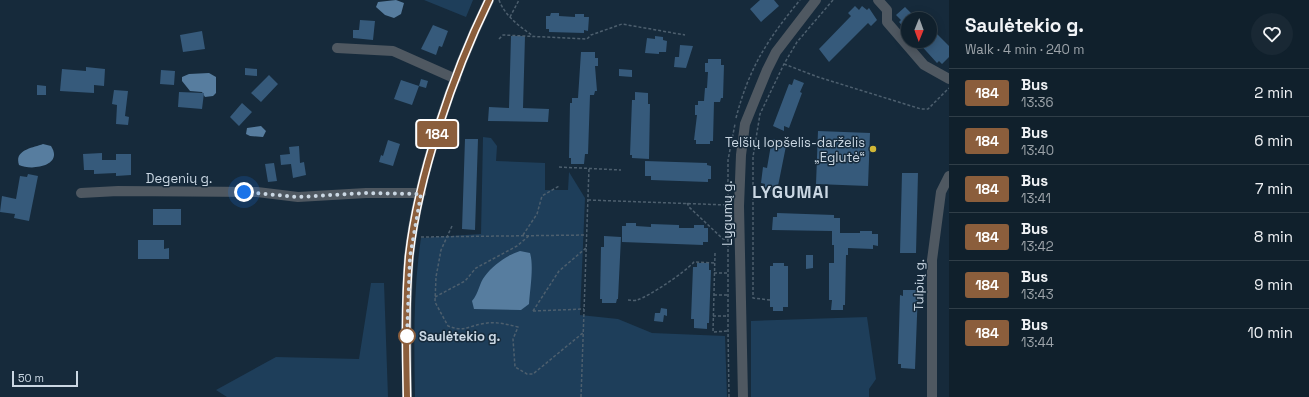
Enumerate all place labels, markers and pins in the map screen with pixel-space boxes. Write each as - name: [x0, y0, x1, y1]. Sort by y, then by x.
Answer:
- place label: Telšių lopšelis-darželis „Eglutė“: [725, 134, 865, 166]
- marker: Telšių lopšelis-darželis „Eglutė“: [868, 144, 878, 154]
- marker: Saulėtekio g.: [398, 327, 416, 345]
- place label: Saulėtekio g.: [419, 328, 501, 345]

